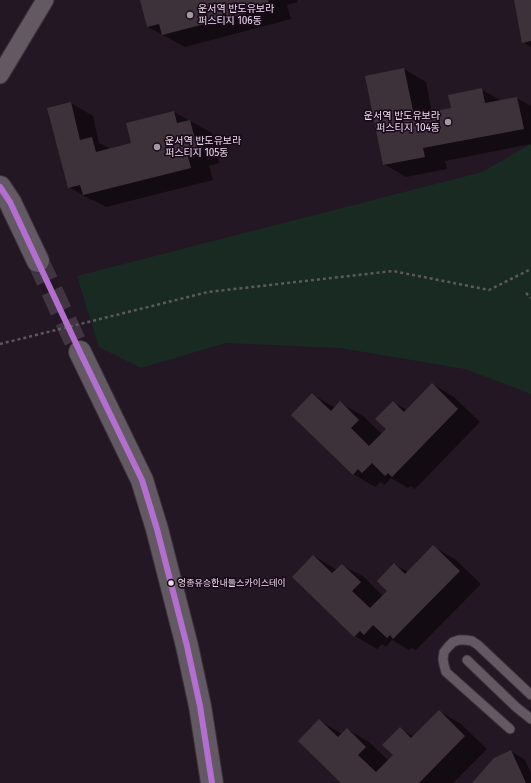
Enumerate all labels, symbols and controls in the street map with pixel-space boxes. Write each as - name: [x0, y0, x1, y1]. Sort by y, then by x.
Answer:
- place label: 운서역 반도유보라 퍼스티지 106동: [198, 3, 274, 26]
- marker: 운서역 반도유보라 퍼스티지 106동: [185, 10, 195, 20]
- place label: 운서역 반도유보라 퍼스티지 104동: [364, 110, 440, 134]
- marker: 운서역 반도유보라 퍼스티지 104동: [443, 117, 453, 127]
- place label: 운서역 반도유보라 퍼스티지 105동: [165, 135, 241, 158]
- marker: 운서역 반도유보라 퍼스티지 105동: [152, 142, 162, 152]
- marker: 영종유승한내들스카이스테이: [166, 578, 176, 588]
- place label: 영종유승한내들스카이스테이: [178, 578, 286, 588]

